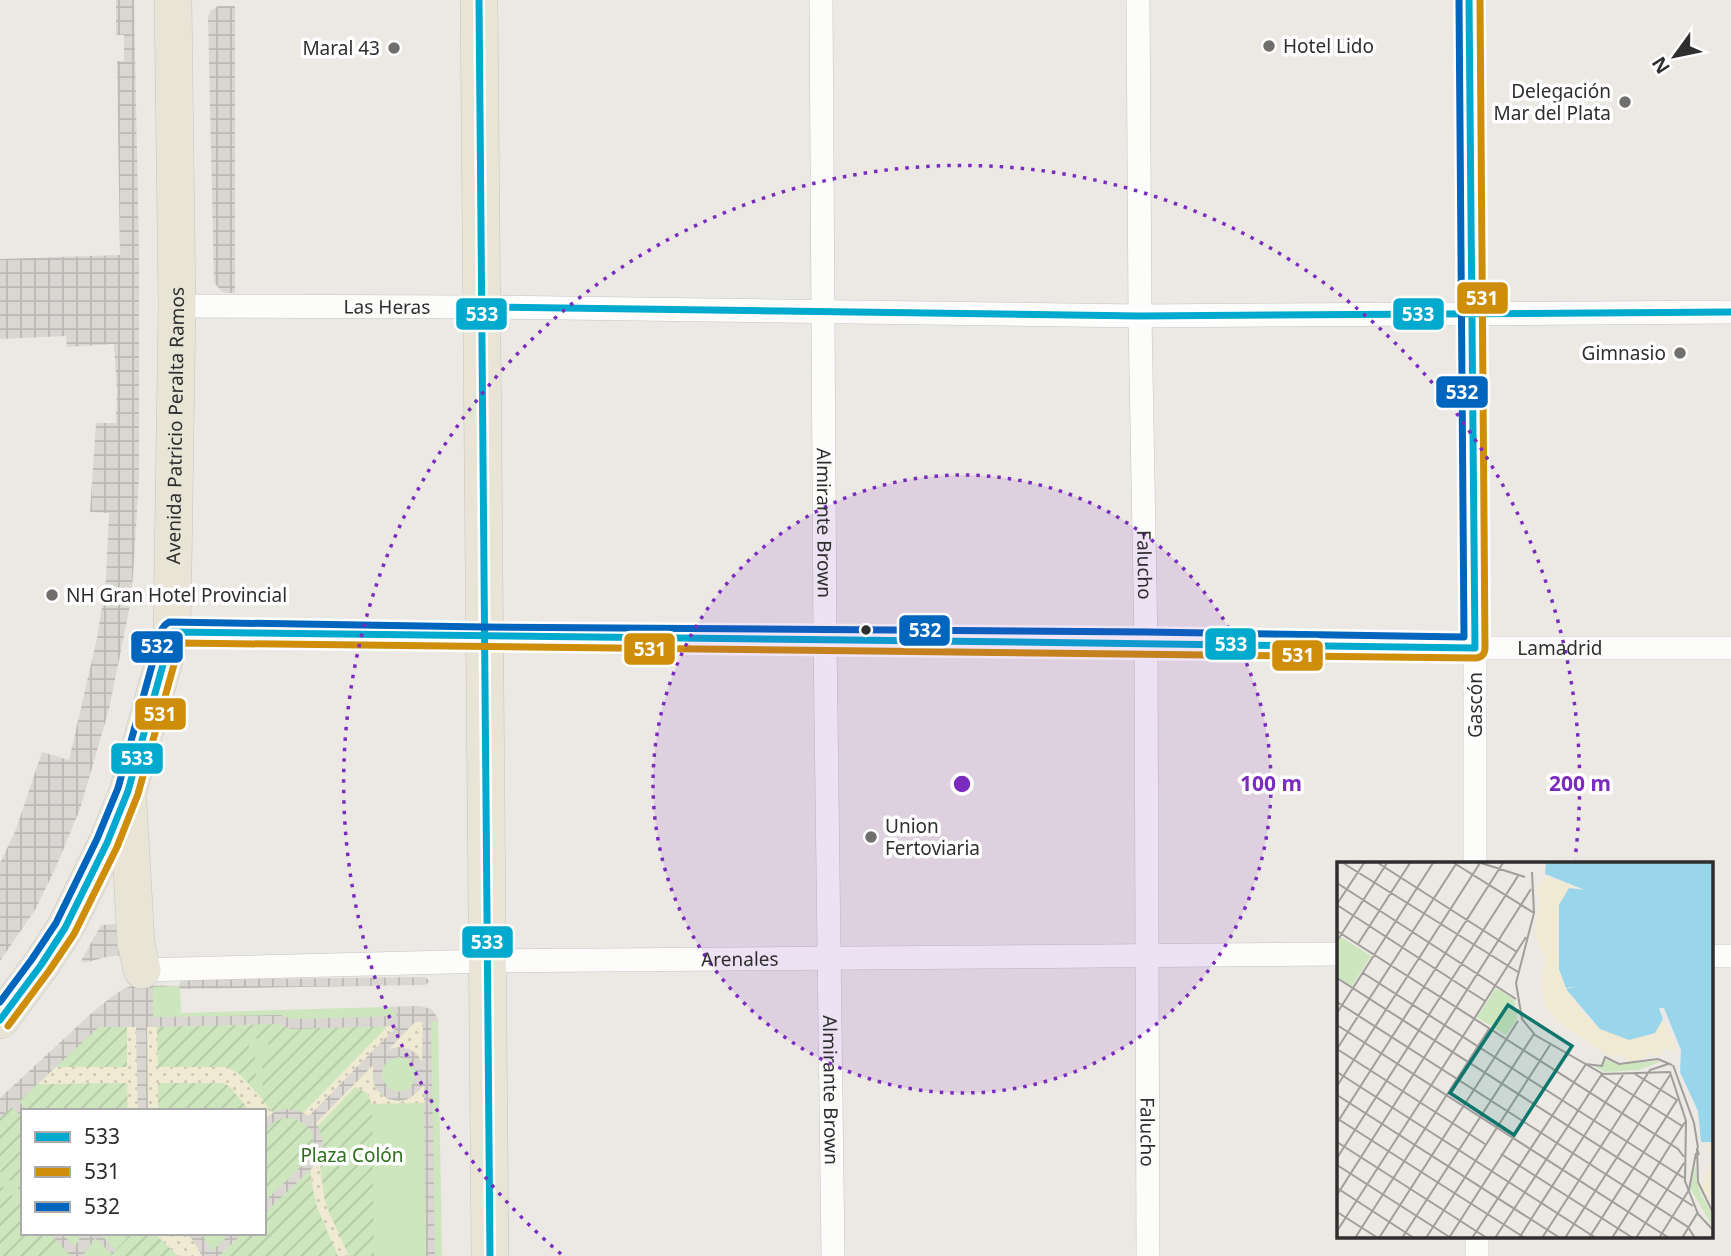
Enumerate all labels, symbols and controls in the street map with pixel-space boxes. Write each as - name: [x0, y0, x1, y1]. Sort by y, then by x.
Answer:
- north arrow: [1640, 21, 1710, 91]
- place label: Hotel Lido: [1283, 33, 1374, 59]
- place label: Maral 43: [302, 35, 380, 61]
- marker: Hotel Lido: [1261, 38, 1277, 54]
- marker: Maral 43: [386, 40, 402, 56]
- text: N: [1646, 52, 1676, 79]
- place label: Delegación Mar del Plata: [1494, 78, 1611, 126]
- marker: Delegación Mar del Plata: [1617, 94, 1633, 110]
- line badge: 531: [1456, 281, 1509, 315]
- text: 531: [1466, 285, 1498, 311]
- street label: Avenida Patricio Peralta Ramos: [160, 287, 190, 564]
- street label: Las Heras: [344, 294, 430, 320]
- line badge: 533: [455, 297, 508, 331]
- line badge: 533: [1392, 297, 1445, 331]
- text: 533: [466, 301, 498, 327]
- text: 533: [1402, 301, 1434, 327]
- place label: Gimnasio: [1582, 340, 1666, 366]
- marker: Gimnasio: [1672, 345, 1688, 361]
- line badge: 532: [1435, 375, 1489, 409]
- text: 532: [1446, 379, 1478, 405]
- street label: Almirante Brown: [811, 448, 838, 598]
- street label: Falucho: [1131, 530, 1158, 600]
- place label: NH Gran Hotel Provincial: [66, 582, 287, 608]
- marker: NH Gran Hotel Provincial: [44, 587, 60, 603]
- line badge: 532: [898, 614, 951, 647]
- text: 532: [909, 617, 941, 643]
- unlabelled marker: [859, 623, 873, 637]
- line badge: 533: [1204, 627, 1257, 661]
- line badge: 532: [130, 630, 184, 664]
- text: 533: [1215, 631, 1247, 657]
- line badge: 531: [623, 632, 676, 666]
- text: 532: [141, 633, 173, 659]
- street label: Lamadrid: [1517, 635, 1602, 661]
- text: 531: [634, 636, 666, 662]
- line badge: 531: [1271, 639, 1324, 672]
- text: 531: [1282, 642, 1314, 668]
- street label: Gascón: [1462, 672, 1488, 738]
- line badge: 531: [134, 697, 187, 731]
- text: 531: [144, 701, 176, 727]
- line badge: 533: [110, 742, 164, 775]
- text: 533: [121, 745, 153, 771]
- text: 100 m: [1240, 769, 1302, 797]
- text: 200 m: [1549, 769, 1611, 797]
- centre of rings: [950, 772, 974, 796]
- place label: Union Fertoviaria: [885, 813, 980, 861]
- marker: Union Fertoviaria: [863, 829, 879, 845]
- inset map: [1337, 862, 1714, 1238]
- line badge: 533: [461, 925, 514, 959]
- text: 533: [471, 929, 503, 955]
- street label: Arenales: [701, 946, 779, 972]
- street label: Almirante Brown: [817, 1015, 845, 1165]
- street label: Falucho: [1134, 1097, 1161, 1167]
- legend: [21, 1109, 266, 1235]
- text: 533: [84, 1122, 120, 1150]
- park label: Plaza Colón: [300, 1142, 404, 1168]
- text: 531: [84, 1157, 120, 1185]
- text: 532: [84, 1192, 120, 1220]

